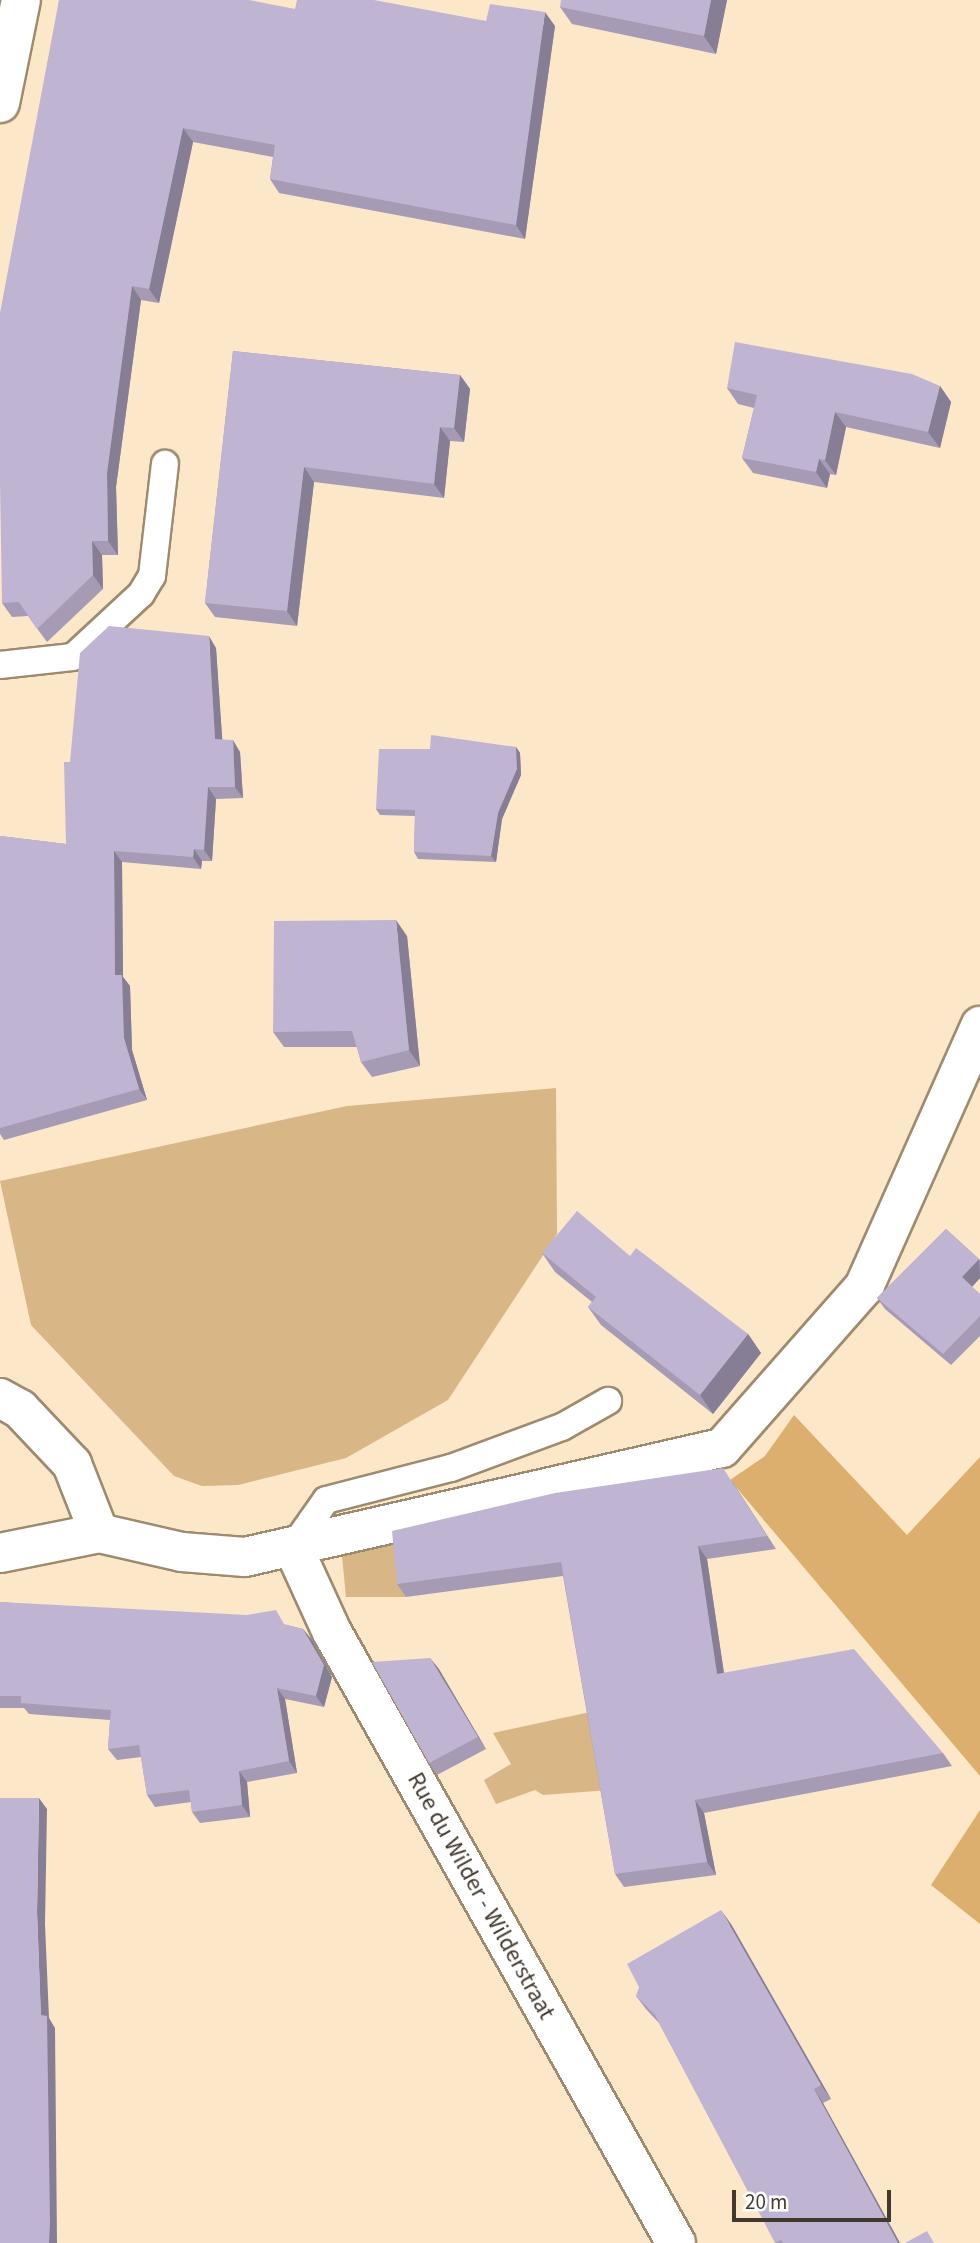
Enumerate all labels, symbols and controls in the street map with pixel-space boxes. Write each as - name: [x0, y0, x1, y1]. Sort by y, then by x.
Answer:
- street label: Rue du Wilder - Wilderstraat: [401, 1768, 561, 2024]
- scale bar: [735, 2176, 894, 2220]
- text: 20 m: [745, 2187, 787, 2217]

